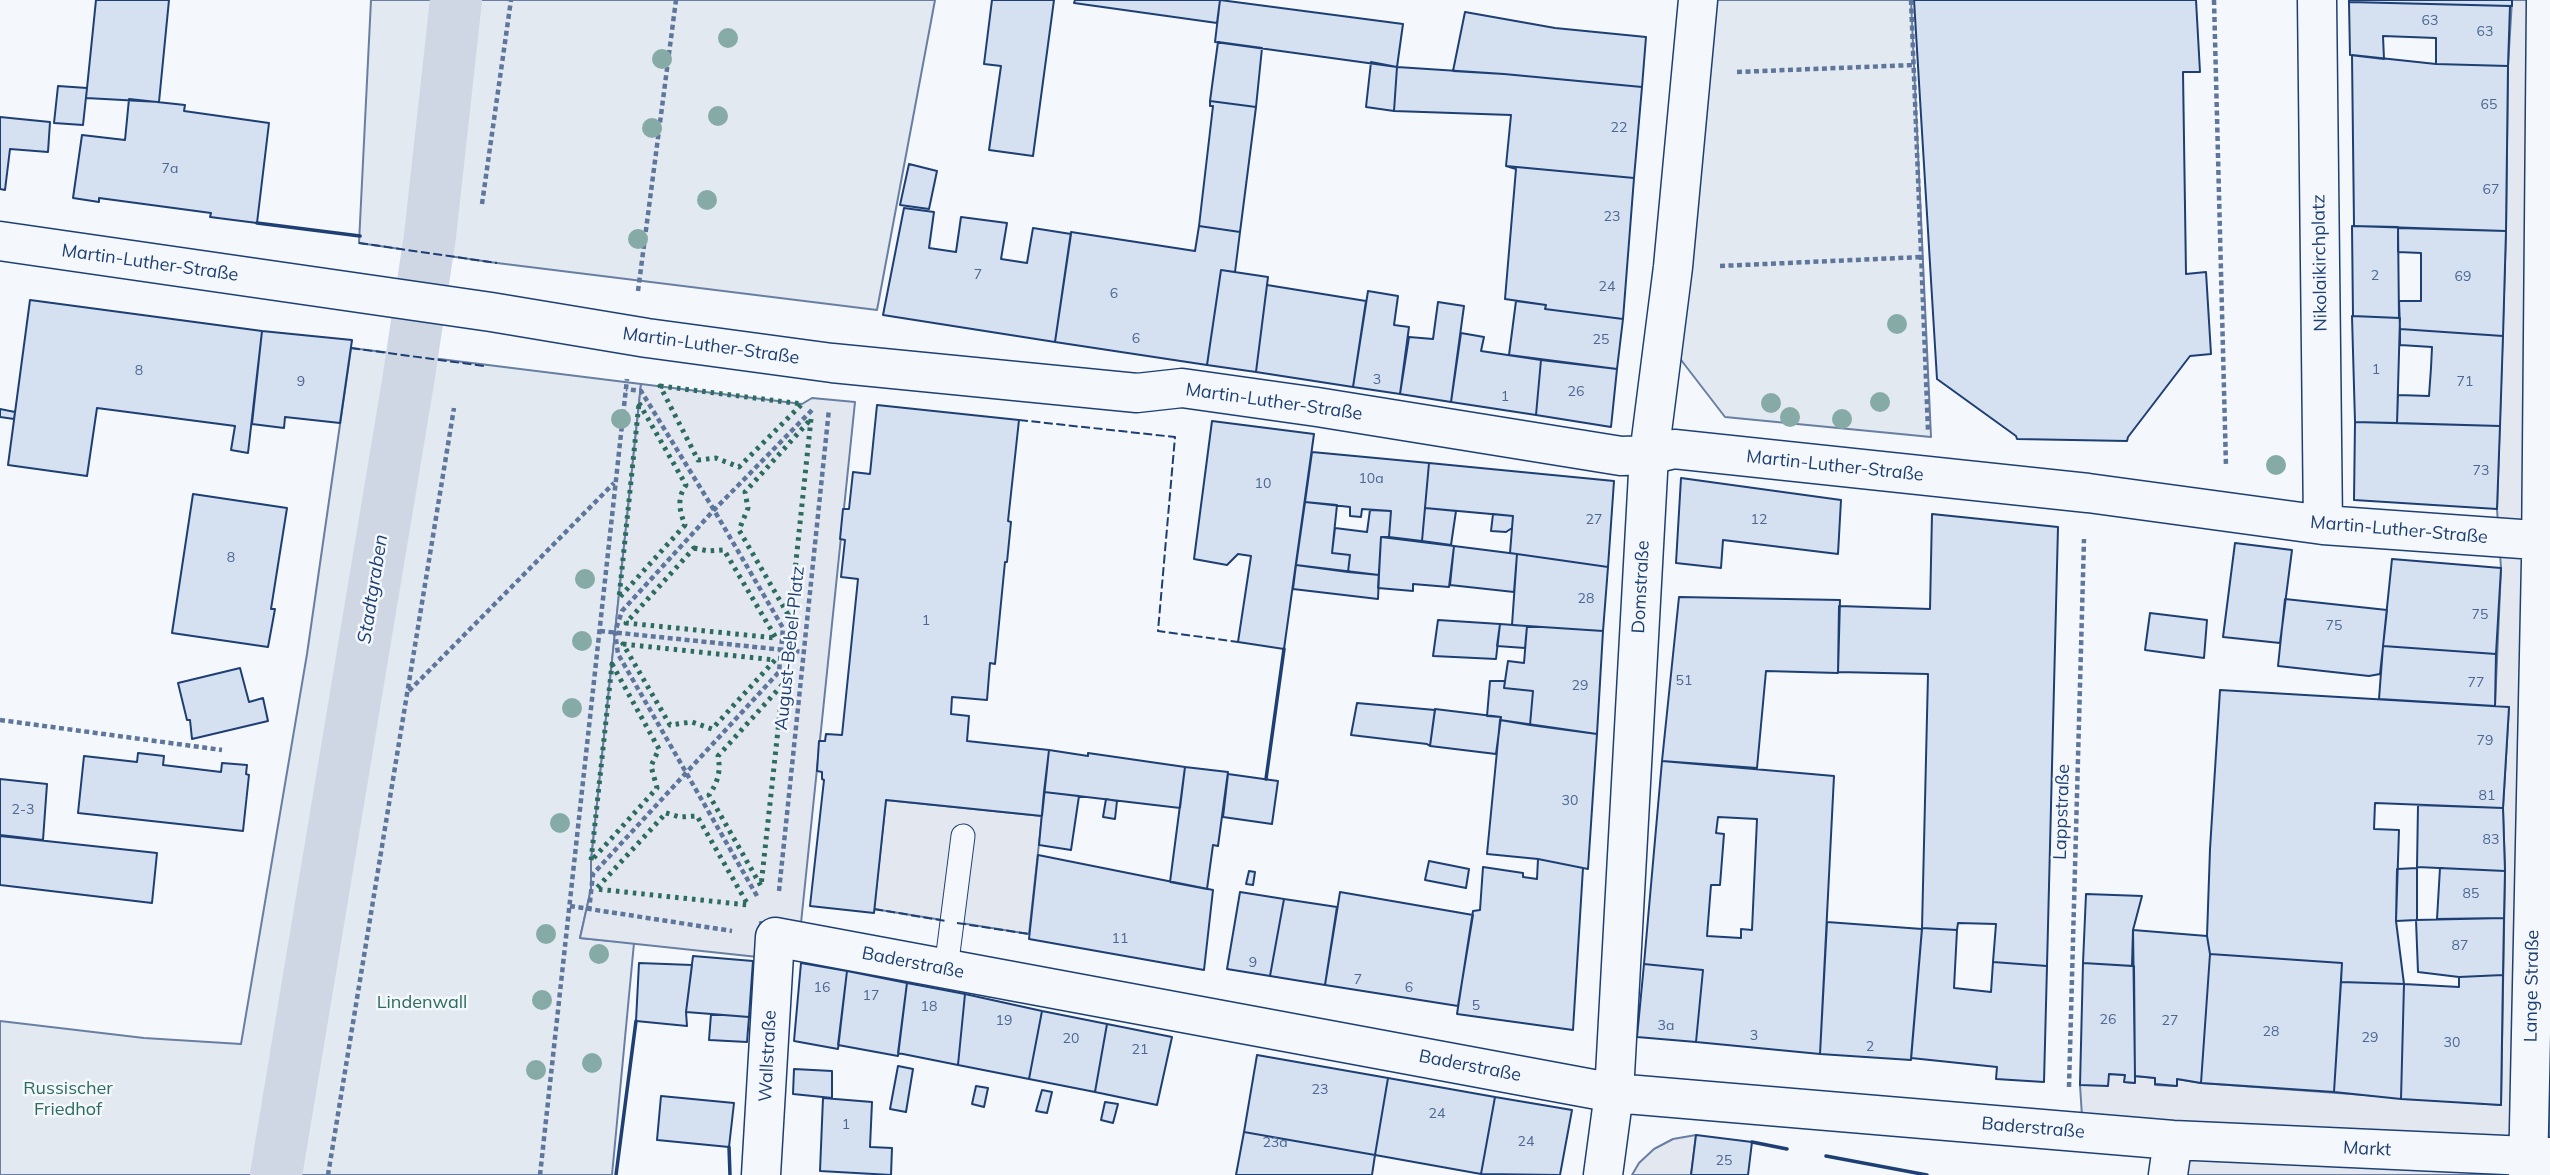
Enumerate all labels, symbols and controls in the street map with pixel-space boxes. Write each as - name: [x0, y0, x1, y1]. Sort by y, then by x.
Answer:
- house number: 63: [2422, 13, 2438, 29]
- house number: 63: [2477, 24, 2493, 40]
- house number: 65: [2481, 97, 2497, 113]
- house number: 22: [1611, 120, 1627, 136]
- house number: 7a: [162, 161, 178, 177]
- house number: 67: [2483, 182, 2499, 198]
- street label: Nikolaikirchplatz: [2308, 194, 2332, 332]
- house number: 23: [1604, 209, 1620, 225]
- street label: Martin-Luther-Straße: [60, 240, 240, 286]
- house number: 7: [974, 267, 982, 283]
- house number: 2: [2371, 268, 2379, 284]
- house number: 69: [2455, 269, 2471, 285]
- house number: 24: [1599, 279, 1615, 295]
- house number: 6: [1110, 286, 1118, 302]
- street label: Martin-Luther-Straße: [621, 323, 801, 369]
- house number: 6: [1132, 331, 1140, 347]
- house number: 25: [1593, 332, 1609, 348]
- house number: 1: [2372, 362, 2380, 378]
- house number: 8: [135, 363, 143, 379]
- house number: 3: [1373, 372, 1381, 388]
- house number: 9: [297, 374, 305, 390]
- house number: 71: [2457, 374, 2473, 390]
- street label: Martin-Luther-Straße: [1184, 379, 1364, 425]
- house number: 26: [1568, 384, 1584, 400]
- house number: 1: [1501, 389, 1509, 405]
- street label: Martin-Luther-Straße: [1745, 446, 1925, 486]
- house number: 73: [2473, 463, 2489, 479]
- house number: 10a: [1358, 471, 1384, 487]
- house number: 10: [1255, 476, 1271, 492]
- street label: Martin-Luther-Straße: [2309, 511, 2489, 549]
- house number: 27: [1586, 512, 1602, 528]
- house number: 12: [1751, 512, 1767, 528]
- water label: Stadtgraben: [353, 533, 393, 645]
- street label: Domstraße: [1628, 540, 1654, 634]
- house number: 8: [227, 550, 235, 566]
- street label: August-Bebel-Platz: [771, 565, 809, 731]
- house number: 28: [1578, 591, 1594, 607]
- house number: 75: [2472, 607, 2488, 623]
- house number: 1: [922, 613, 930, 629]
- house number: 75: [2326, 618, 2342, 634]
- house number: 51: [1676, 673, 1692, 689]
- house number: 77: [2468, 675, 2484, 691]
- house number: 29: [1572, 678, 1588, 694]
- house number: 79: [2477, 733, 2493, 749]
- street label: Lappstraße: [2050, 764, 2074, 860]
- house number: 81: [2479, 788, 2495, 804]
- house number: 30: [1562, 793, 1578, 809]
- house number: 2-3: [12, 802, 34, 818]
- house number: 83: [2483, 832, 2499, 848]
- house number: 85: [2463, 886, 2479, 902]
- street label: Lange Straße: [2520, 930, 2544, 1042]
- house number: 11: [1112, 931, 1128, 947]
- house number: 87: [2452, 938, 2468, 954]
- street label: Baderstraße: [860, 943, 966, 983]
- house number: 9: [1249, 955, 1257, 971]
- house number: 7: [1354, 972, 1362, 988]
- house number: 16: [814, 980, 830, 996]
- house number: 6: [1405, 980, 1413, 996]
- house number: 17: [863, 988, 879, 1004]
- park label: Lindenwall: [377, 992, 467, 1014]
- house number: 5: [1472, 998, 1480, 1014]
- house number: 18: [921, 999, 937, 1015]
- street label: Wallstraße: [755, 1010, 781, 1102]
- house number: 26: [2100, 1012, 2116, 1028]
- house number: 19: [996, 1013, 1012, 1029]
- house number: 27: [2162, 1013, 2178, 1029]
- house number: 3a: [1658, 1018, 1674, 1034]
- house number: 28: [2263, 1024, 2279, 1040]
- house number: 3: [1750, 1028, 1758, 1044]
- house number: 29: [2362, 1030, 2378, 1046]
- house number: 20: [1063, 1031, 1079, 1047]
- house number: 30: [2444, 1035, 2460, 1051]
- house number: 2: [1866, 1039, 1874, 1055]
- house number: 21: [1132, 1042, 1148, 1058]
- street label: Baderstraße: [1417, 1046, 1523, 1086]
- park label: Russischer Friedhof: [23, 1078, 113, 1120]
- house number: 23: [1312, 1082, 1328, 1098]
- house number: 24: [1429, 1106, 1445, 1122]
- street label: Baderstraße: [1980, 1113, 2086, 1143]
- house number: 1: [842, 1117, 850, 1133]
- house number: 24: [1518, 1134, 1534, 1150]
- house number: 23a: [1262, 1135, 1288, 1151]
- street label: Markt: [2342, 1137, 2392, 1161]
- house number: 25: [1716, 1153, 1732, 1169]

